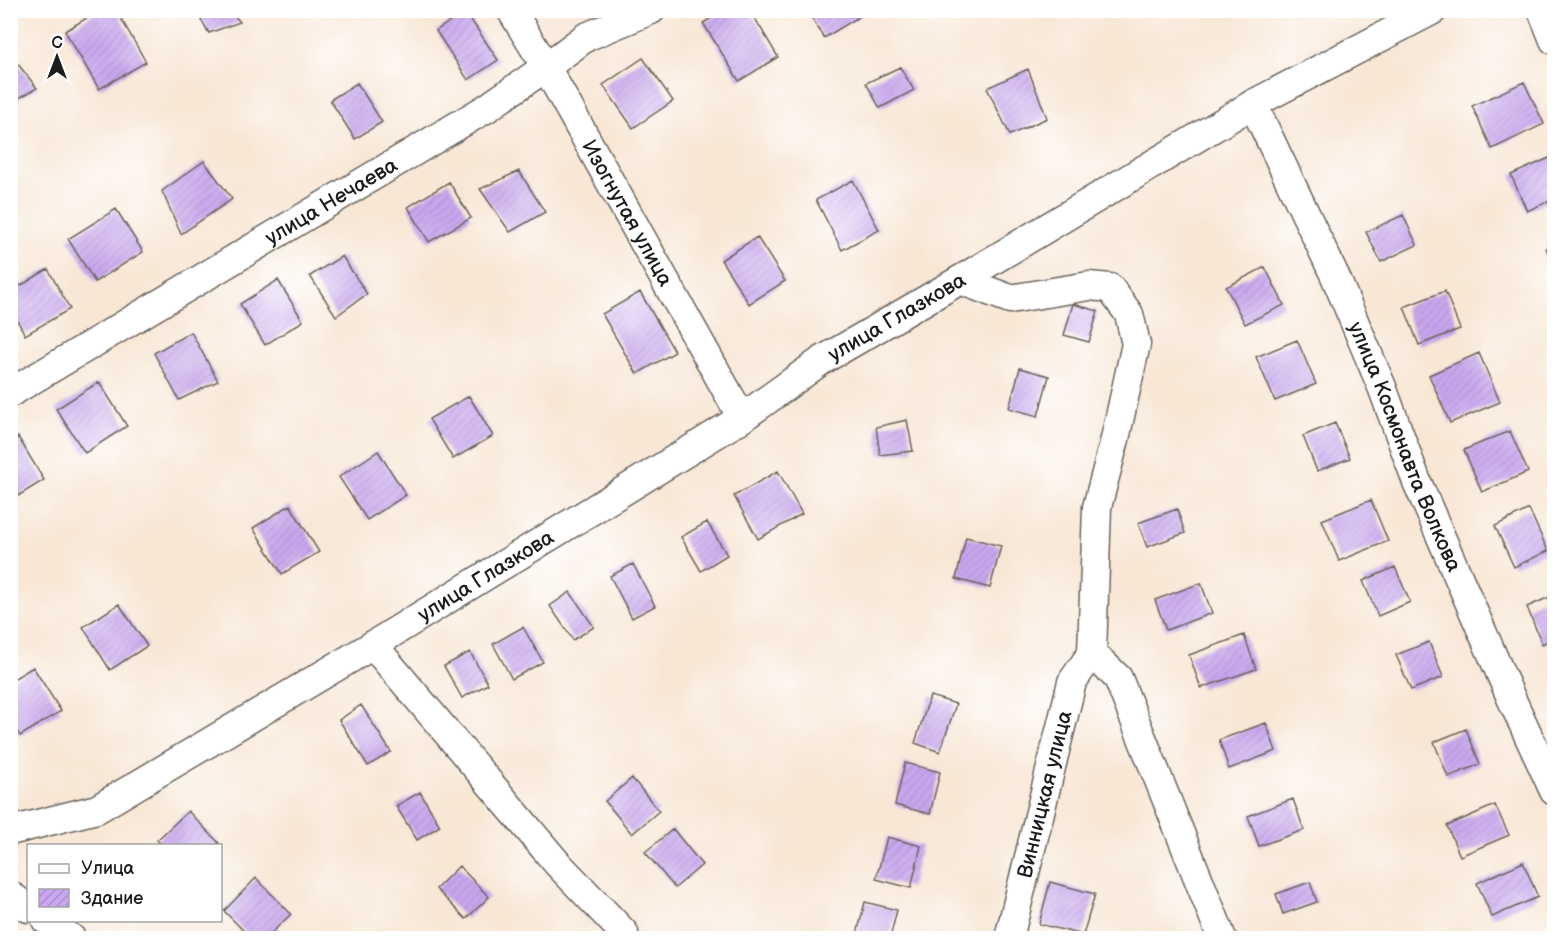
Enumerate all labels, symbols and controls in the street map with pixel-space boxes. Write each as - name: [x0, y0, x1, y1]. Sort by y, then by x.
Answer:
- north arrow: [27, 27, 87, 87]
- text: С: [51, 34, 63, 53]
- street label: Изогнутая улица: [576, 136, 678, 291]
- street label: улица Нечаева: [261, 152, 402, 251]
- street label: улица Глазкова: [824, 267, 971, 367]
- street label: улица Космонавта Волкова: [1343, 318, 1467, 576]
- street label: улица Глазкова: [413, 525, 559, 627]
- street label: Винницкая улица: [1012, 708, 1078, 881]
- legend: [27, 844, 222, 922]
- text: Улица: [81, 858, 135, 879]
- text: Здание: [81, 888, 143, 909]

